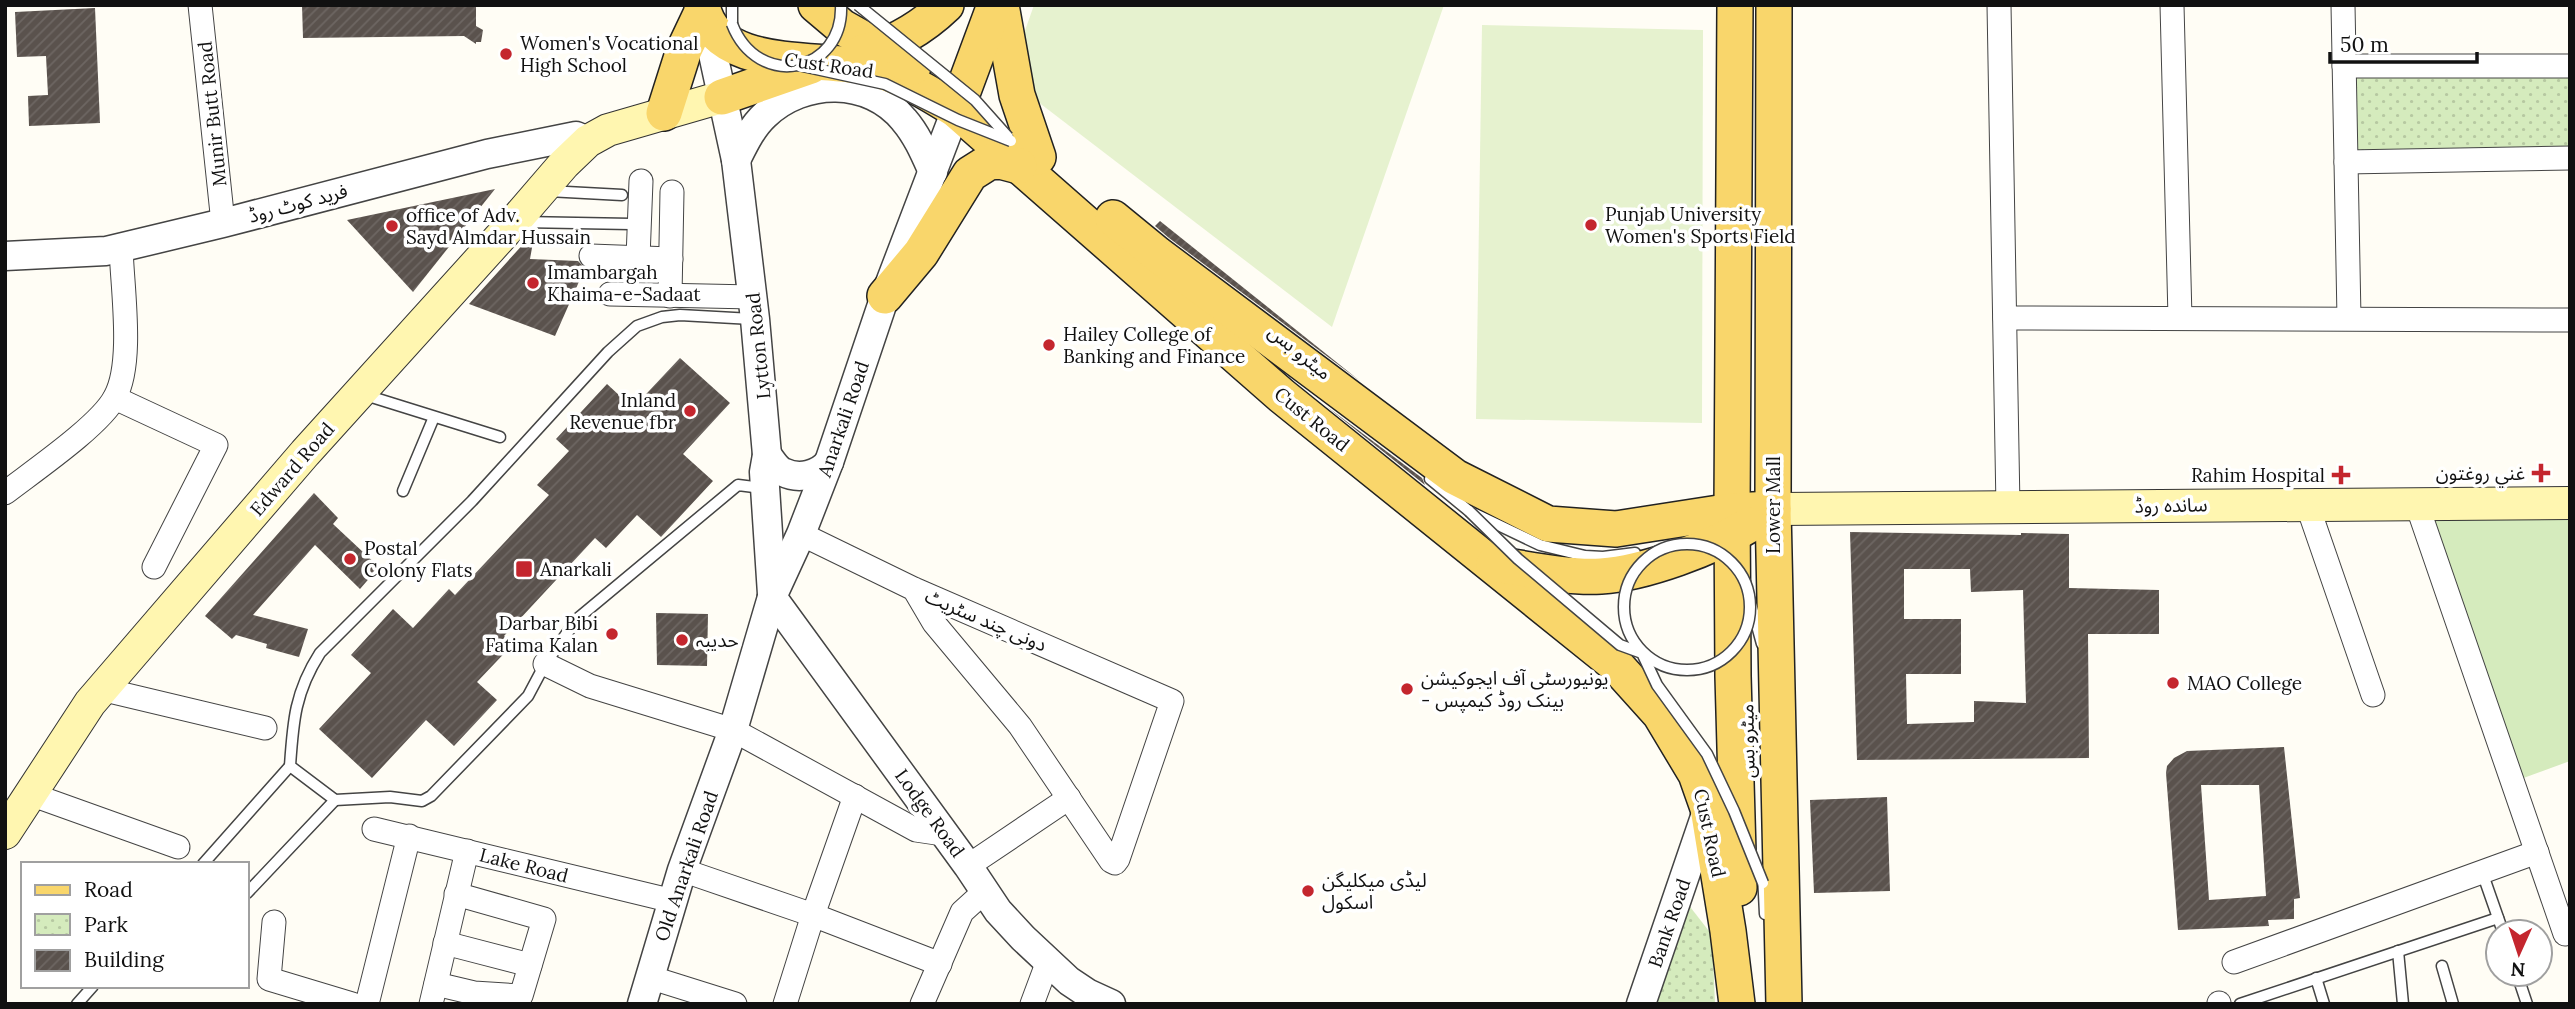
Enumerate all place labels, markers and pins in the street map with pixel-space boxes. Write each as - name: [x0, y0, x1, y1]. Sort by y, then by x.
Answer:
- place label: Women's Vocational High School: [520, 31, 698, 77]
- marker: Women's Vocational High School: [498, 46, 514, 62]
- place label: Punjab University Women's Sports Field: [1605, 202, 1796, 248]
- place label: office of Adv. Sayd Almdar Hussain: [406, 203, 591, 249]
- marker: Punjab University Women's Sports Field: [1583, 217, 1599, 233]
- marker: office of Adv. Sayd Almdar Hussain: [384, 218, 400, 234]
- place label: Imambargah Khaima-e-Sadaat: [547, 260, 701, 306]
- marker: Imambargah Khaima-e-Sadaat: [525, 275, 541, 291]
- place label: Hailey College of Banking and Finance: [1063, 322, 1245, 368]
- marker: Hailey College of Banking and Finance: [1041, 337, 1057, 353]
- place label: Inland Revenue fbr: [569, 388, 677, 434]
- marker: Inland Revenue fbr: [682, 403, 698, 419]
- place label: غني روغتون: [2436, 461, 2525, 488]
- place label: Rahim Hospital: [2191, 463, 2325, 487]
- marker: غني روغتون: [2531, 463, 2551, 483]
- marker: Rahim Hospital: [2331, 465, 2351, 485]
- place label: Postal Colony Flats: [364, 536, 473, 582]
- marker: Postal Colony Flats: [342, 551, 358, 567]
- place label: Anarkali: [539, 557, 612, 581]
- marker: Anarkali: [514, 559, 534, 579]
- place label: Darbar Bibi Fatima Kalan: [485, 611, 598, 657]
- marker: Darbar Bibi Fatima Kalan: [604, 626, 620, 642]
- place label: حدیبہ: [696, 628, 739, 652]
- marker: حدیبہ: [674, 632, 690, 648]
- place label: یونیورسٹی آف ایجوکیشن - بینک روڈ کیمپس: [1421, 666, 1609, 713]
- place label: MAO College: [2187, 671, 2302, 695]
- marker: MAO College: [2165, 675, 2181, 691]
- marker: یونیورسٹی آف ایجوکیشن - بینک روڈ کیمپس: [1399, 681, 1415, 697]
- place label: لیڈی میکلیگن اسکول: [1322, 868, 1427, 914]
- marker: لیڈی میکلیگن اسکول: [1300, 883, 1316, 899]

